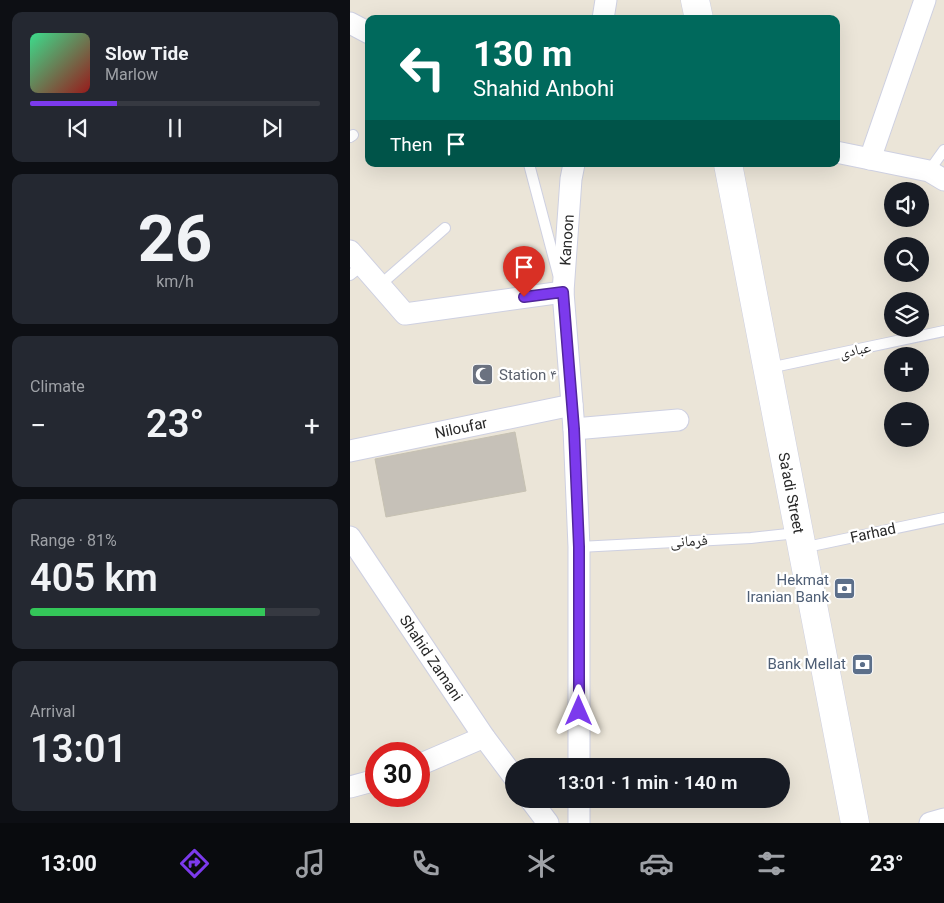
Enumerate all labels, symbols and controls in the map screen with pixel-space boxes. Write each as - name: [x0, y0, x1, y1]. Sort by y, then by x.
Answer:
- text: 130 m: [473, 34, 572, 75]
- icon: left: [390, 35, 455, 100]
- text: Slow Tide: [105, 42, 188, 65]
- text: Marlow: [105, 65, 158, 84]
- text: Shahid Anbohi: [473, 76, 614, 101]
- icon: previous: [64, 114, 92, 142]
- icon: pause: [161, 114, 189, 142]
- icon: next: [258, 114, 286, 142]
- icon: arrive: [442, 130, 470, 158]
- text: Then: [390, 133, 432, 156]
- map controls: [884, 182, 929, 447]
- button: sound: [884, 182, 929, 227]
- text: 26: [138, 201, 212, 277]
- street label: Kanoon: [556, 214, 578, 266]
- button: search: [884, 237, 929, 282]
- pin: [503, 246, 545, 297]
- icon: arrive: [510, 253, 538, 281]
- text: km/h: [156, 272, 194, 291]
- button: layers: [884, 292, 929, 337]
- street label: عبادی: [838, 338, 873, 363]
- button: +: [884, 347, 929, 392]
- mosque icon: Station ۴: [471, 363, 495, 387]
- place label: Station ۴: [499, 366, 557, 384]
- text: Climate: [30, 377, 85, 396]
- text: 23°: [146, 402, 204, 446]
- button: −: [884, 402, 929, 447]
- text: −: [30, 409, 46, 442]
- text: +: [304, 409, 320, 442]
- street label: Niloufar: [433, 414, 489, 442]
- street label: Sa'adi Street: [774, 451, 808, 535]
- street label: Farhad: [849, 519, 897, 547]
- text: Range · 81%: [30, 531, 117, 550]
- street label: فرمانی: [670, 531, 708, 552]
- text: 405 km: [30, 556, 158, 600]
- place label: Hekmat Iranian Bank: [746, 571, 829, 606]
- bank icon: Hekmat Iranian Bank: [833, 577, 857, 601]
- street label: Shahid Zamani: [396, 612, 466, 704]
- bank icon: Bank Mellat: [850, 652, 874, 676]
- place label: Bank Mellat: [767, 655, 846, 673]
- position arrow: [552, 684, 604, 736]
- text: Arrival: [30, 702, 75, 721]
- text: 13:01: [30, 727, 127, 771]
- speed limit sign: 30: [365, 742, 430, 807]
- text: 13:01 · 1 min · 140 m: [557, 771, 738, 794]
- icon: directions: [177, 846, 212, 881]
- icon: music: [293, 846, 328, 881]
- icon: phone: [408, 846, 443, 881]
- icon: climate: [524, 846, 559, 881]
- icon: car: [639, 846, 674, 881]
- icon: filters: [754, 846, 789, 881]
- text: 13:00: [40, 851, 97, 876]
- text: 23°: [870, 851, 904, 876]

